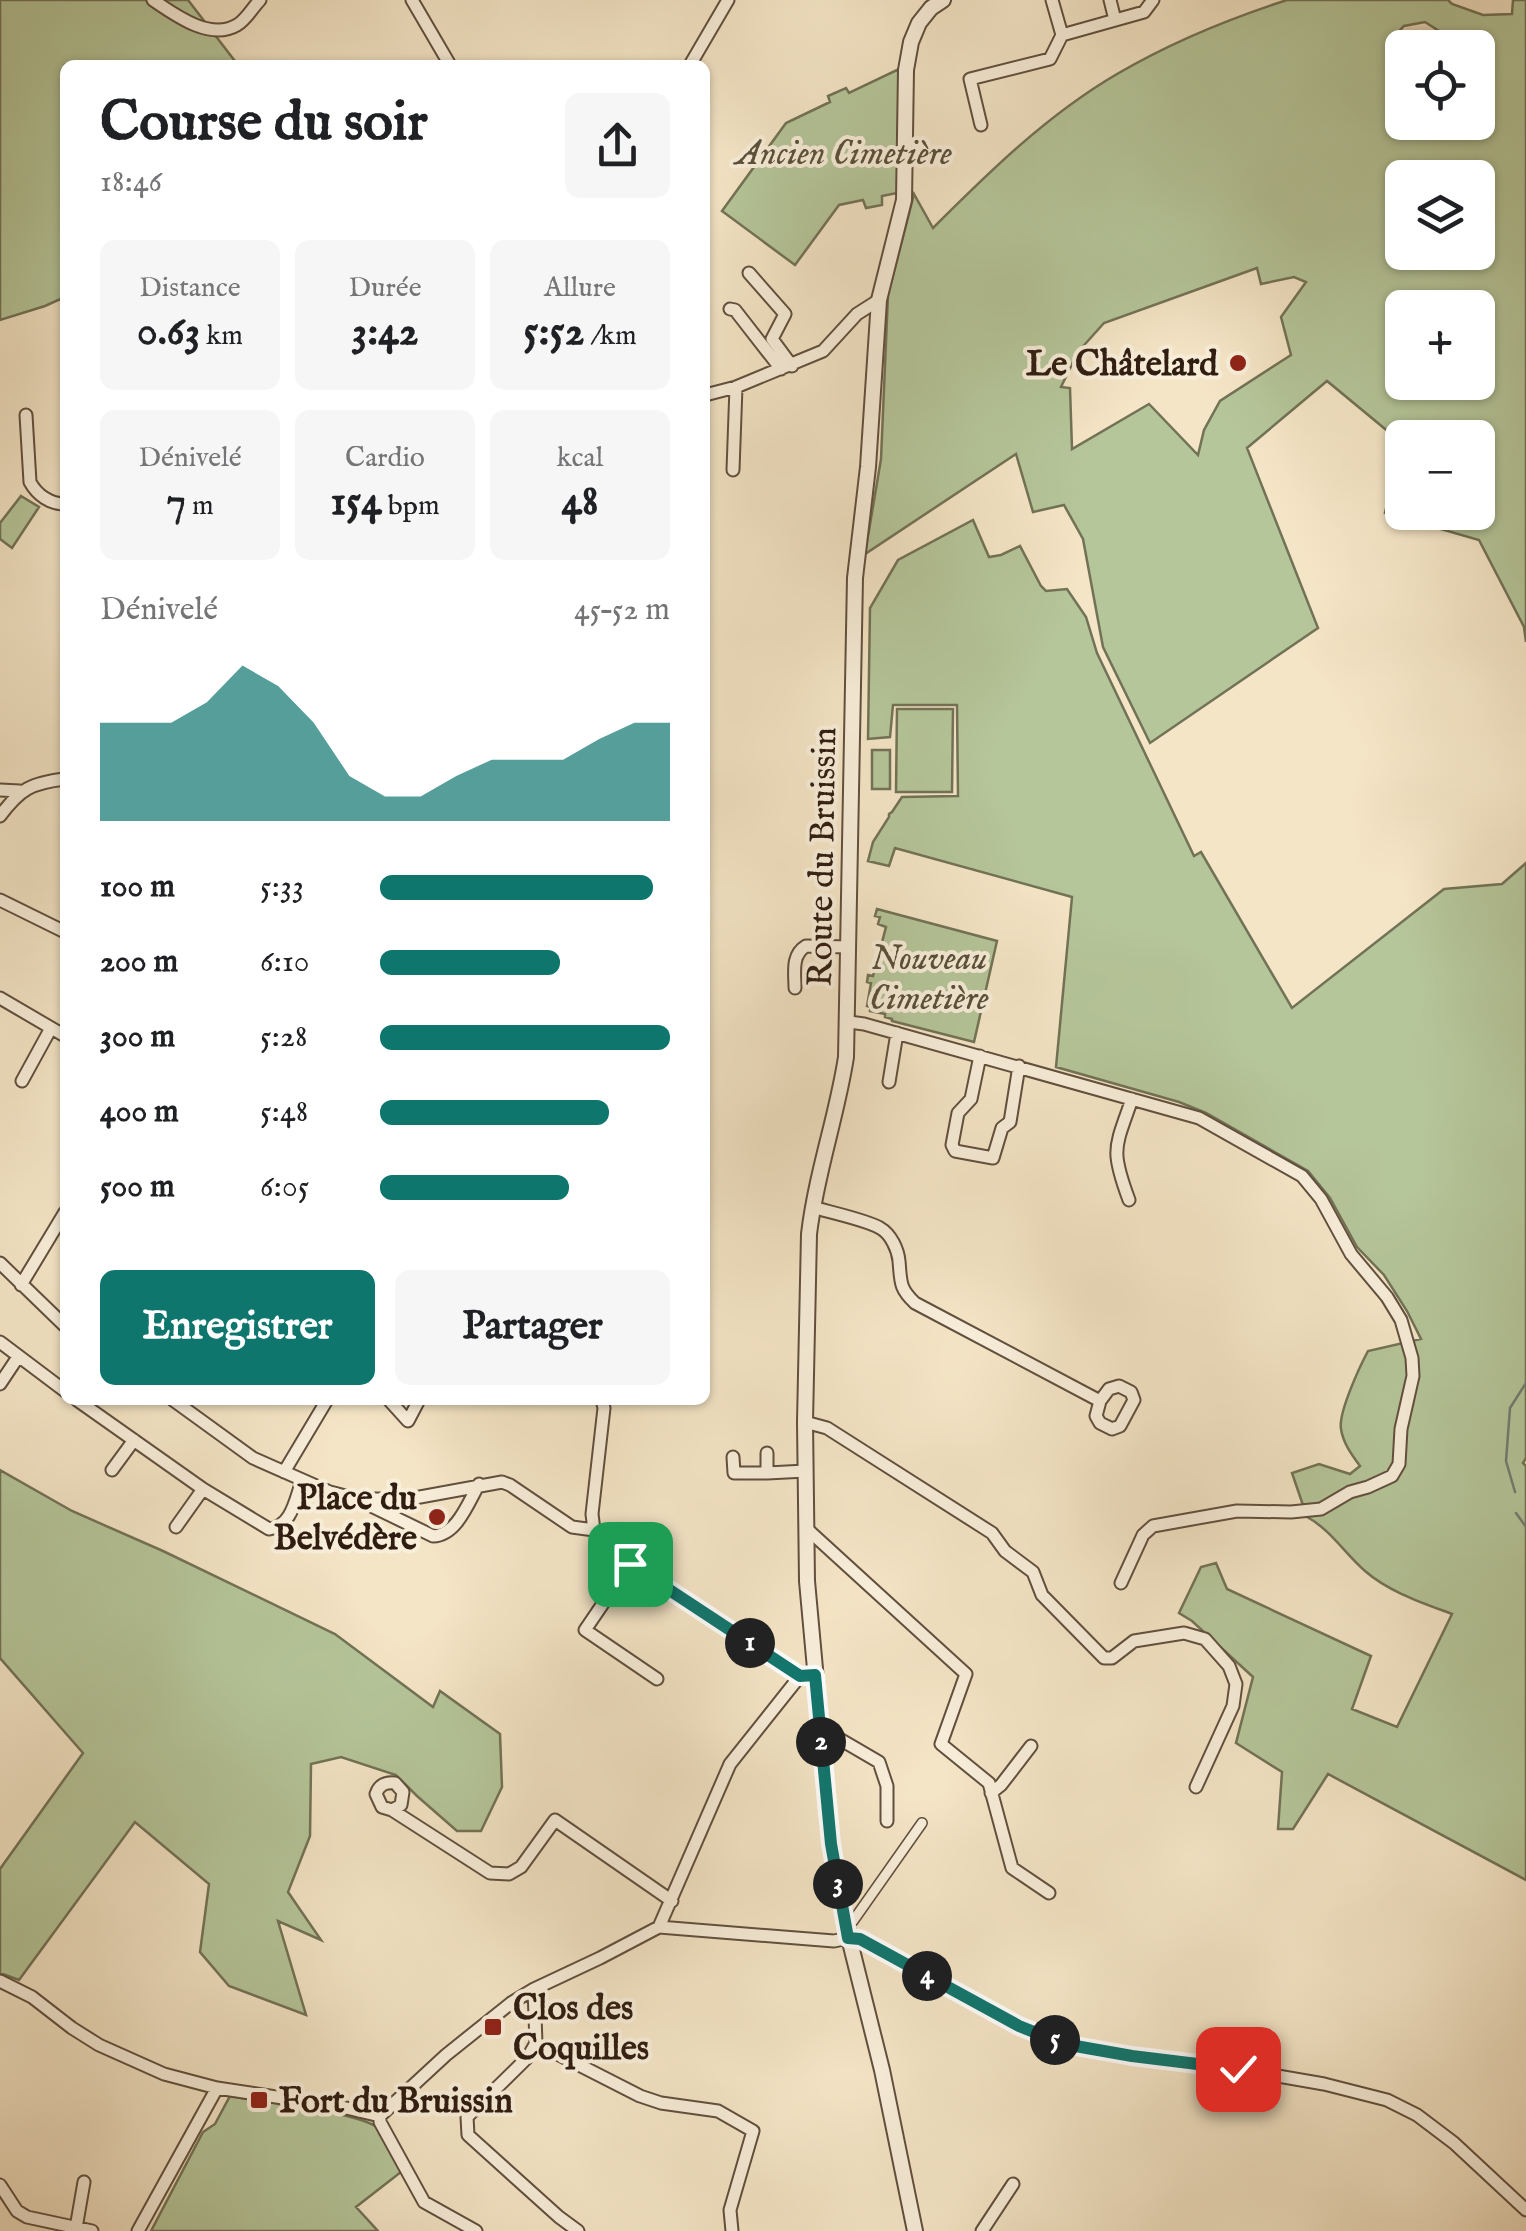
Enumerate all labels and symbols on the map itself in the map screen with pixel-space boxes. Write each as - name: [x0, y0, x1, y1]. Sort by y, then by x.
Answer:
- park label: Ancien Cimetière: [732, 132, 952, 177]
- place label: Le Châtelard: [1026, 343, 1219, 388]
- marker: Le Châtelard: [1227, 352, 1249, 374]
- street label: Route du Bruissin: [799, 727, 848, 987]
- park label: Nouveau Cimetière: [869, 937, 989, 1022]
- place label: Place du Belvédère: [274, 1477, 418, 1562]
- marker: Place du Belvédère: [426, 1506, 448, 1528]
- pin: [588, 1522, 673, 1607]
- pin: 1: [725, 1618, 775, 1668]
- pin: 2: [796, 1717, 846, 1767]
- pin: 3: [813, 1859, 863, 1909]
- pin: 4: [902, 1951, 952, 2001]
- place label: Clos des Coquilles: [513, 1987, 649, 2072]
- pin: 5: [1030, 2015, 1080, 2065]
- marker: Clos des Coquilles: [482, 2016, 504, 2038]
- pin: [1196, 2027, 1281, 2112]
- place label: Fort du Bruissin: [279, 2080, 513, 2125]
- marker: Fort du Bruissin: [248, 2089, 270, 2111]

